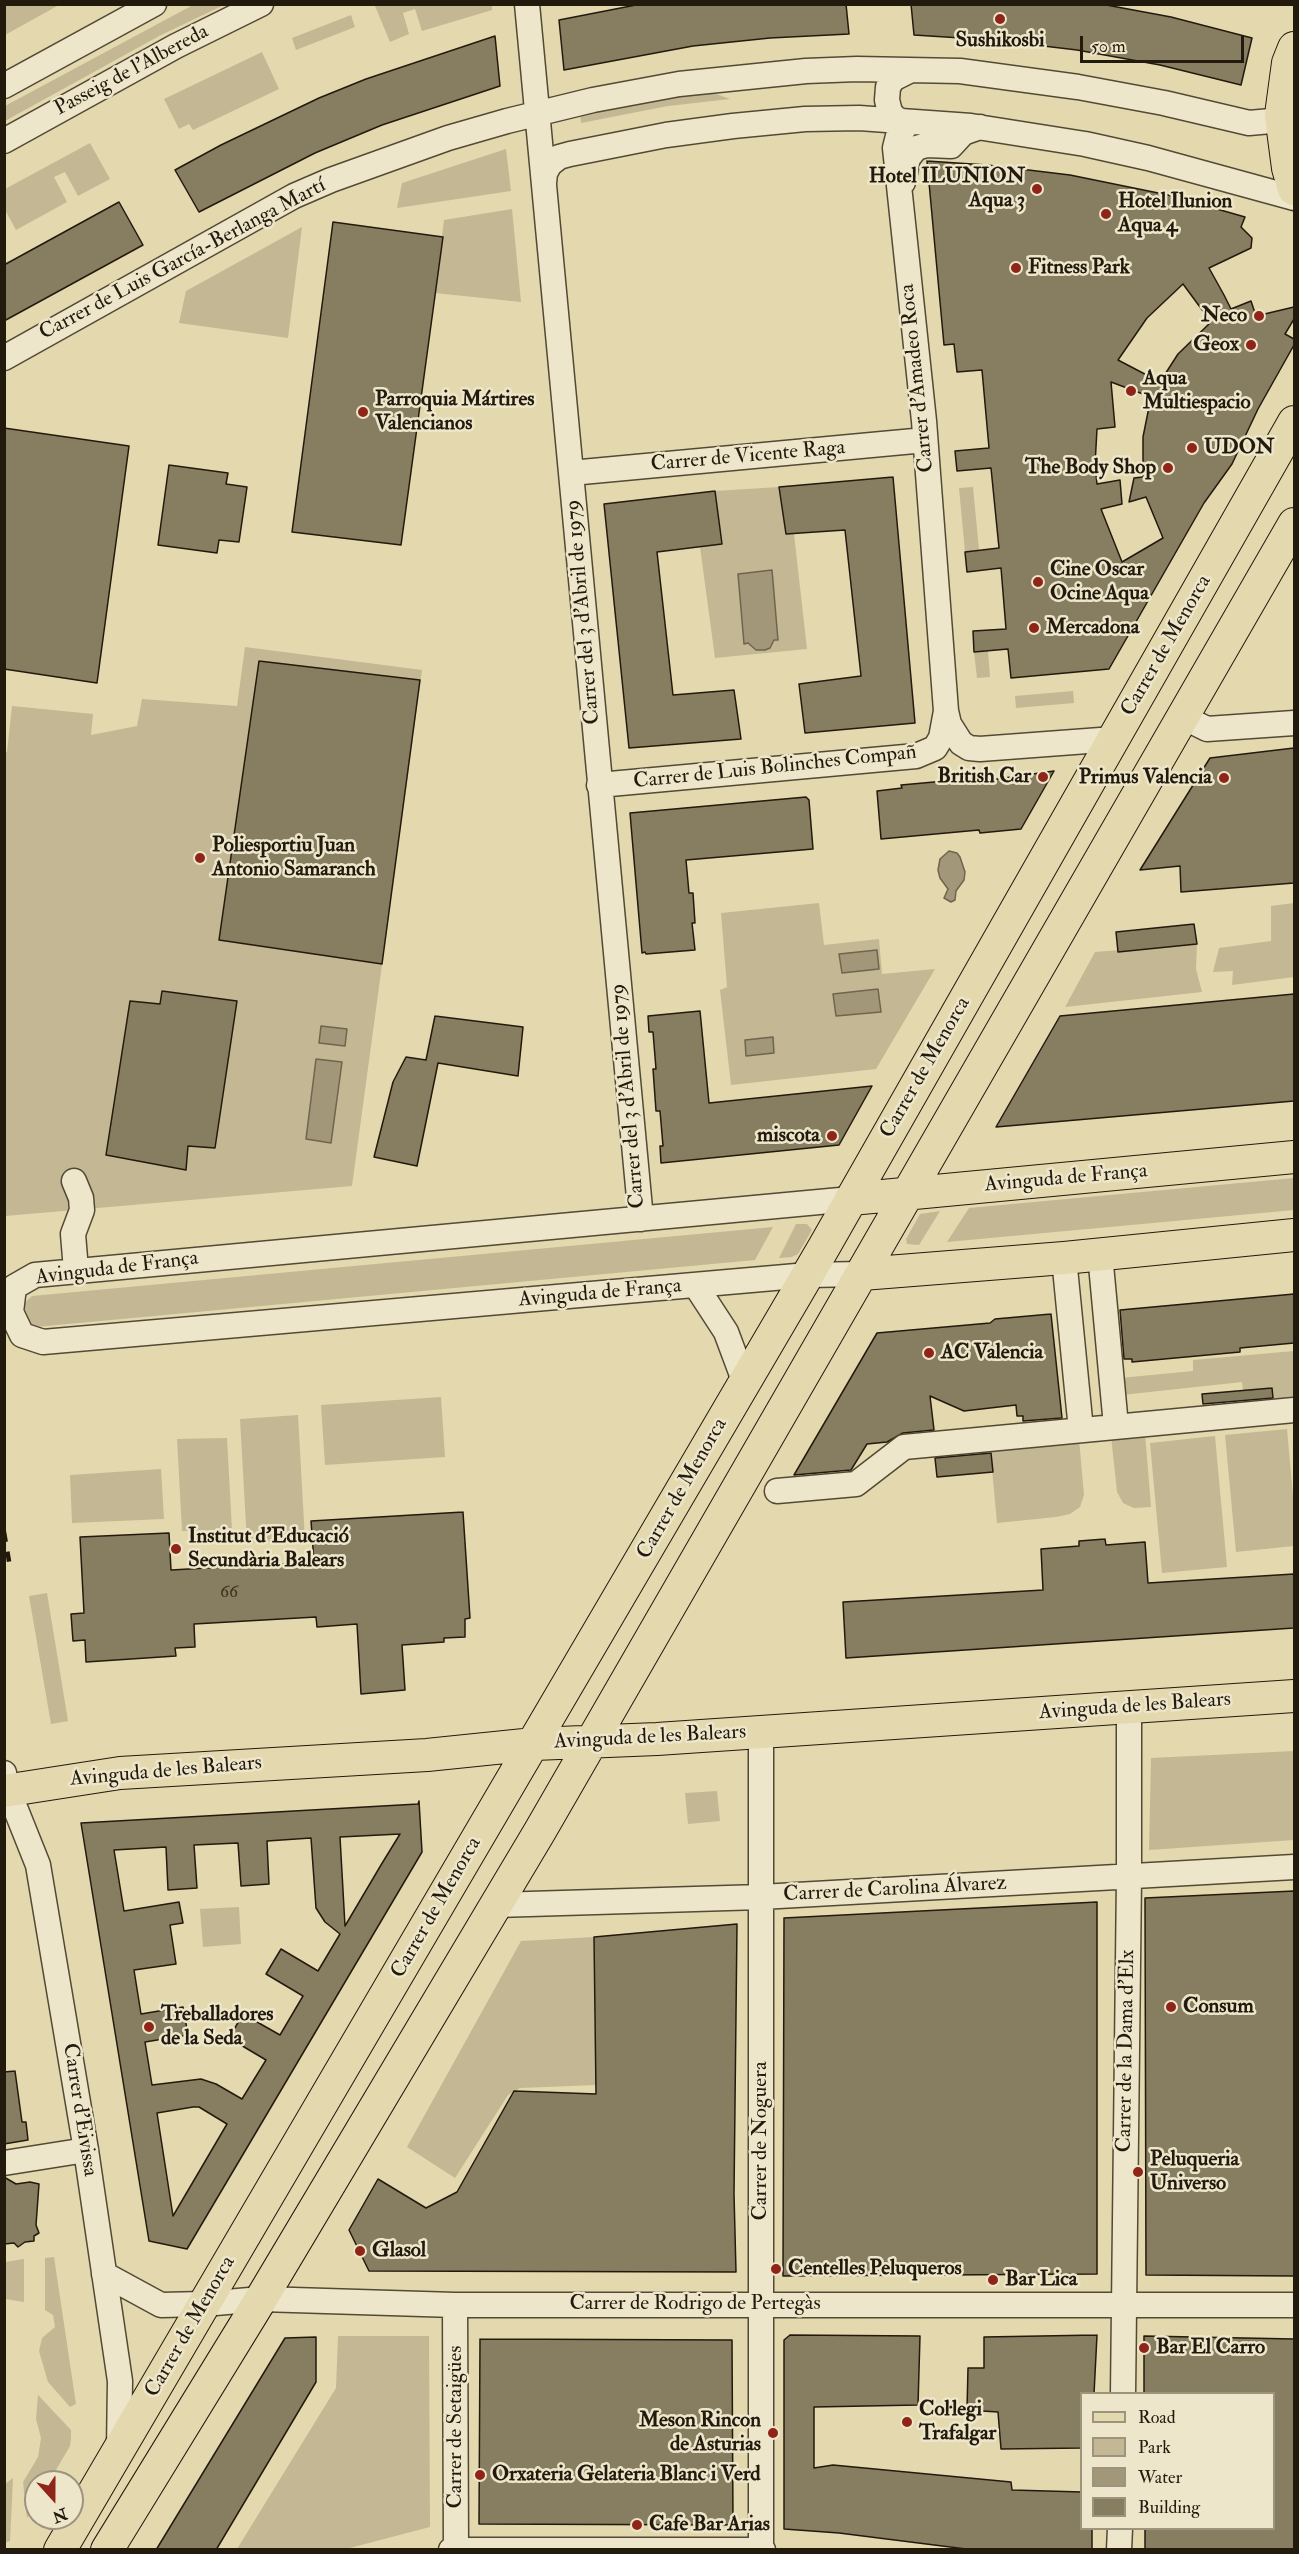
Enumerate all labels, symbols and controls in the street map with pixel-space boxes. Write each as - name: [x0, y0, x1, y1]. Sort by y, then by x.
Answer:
- marker: Sushikosbi: [993, 12, 1007, 26]
- street label: Passeig de l'Albereda: [51, 20, 213, 122]
- scale bar: [1083, 24, 1246, 62]
- place label: Sushikosbi: [956, 28, 1044, 54]
- text: 50 m: [1091, 35, 1126, 58]
- place label: Hotel ILUNION Aqua 3: [869, 164, 1025, 214]
- street label: Carrer de Luis García-Berlanga Martí: [36, 174, 330, 346]
- marker: Hotel ILUNION Aqua 3: [1030, 182, 1044, 196]
- place label: Hotel Ilunion Aqua 4: [1118, 189, 1232, 239]
- marker: Hotel Ilunion Aqua 4: [1099, 207, 1113, 221]
- place label: Fitness Park: [1028, 255, 1130, 281]
- marker: Fitness Park: [1009, 261, 1023, 275]
- street label: Carrer d'Amadeo Roca: [896, 283, 940, 473]
- place label: Neco: [1201, 303, 1247, 329]
- marker: Neco: [1252, 309, 1266, 323]
- place label: Geox: [1193, 332, 1239, 358]
- marker: Geox: [1244, 338, 1258, 352]
- place label: Aqua Multiespacio: [1143, 366, 1251, 416]
- marker: Aqua Multiespacio: [1124, 384, 1138, 398]
- place label: Parroquia Mártires Valencianos: [375, 387, 534, 437]
- marker: Parroquia Mártires Valencianos: [356, 405, 370, 419]
- place label: UDON: [1204, 435, 1274, 461]
- street label: Carrer de Vicente Raga: [650, 436, 846, 478]
- marker: UDON: [1185, 441, 1199, 455]
- place label: The Body Shop: [1025, 455, 1156, 481]
- marker: The Body Shop: [1161, 461, 1175, 475]
- street label: Carrer del 3 d'Abril de 1979: [562, 498, 606, 726]
- place label: Cine Oscar Ocine Aqua: [1050, 557, 1149, 607]
- street label: Carrer de Menorca: [1116, 571, 1218, 721]
- marker: Cine Oscar Ocine Aqua: [1031, 575, 1045, 589]
- place label: Mercadona: [1046, 615, 1139, 641]
- marker: Mercadona: [1027, 621, 1041, 635]
- street label: Carrer de Luis Bolinches Compañ: [632, 741, 918, 795]
- place label: British Car: [937, 764, 1031, 790]
- place label: Primus Valencia: [1079, 765, 1212, 791]
- marker: British Car: [1036, 770, 1050, 784]
- marker: Primus Valencia: [1217, 771, 1231, 785]
- place label: Poliesportiu Juan Antonio Samaranch: [212, 833, 376, 883]
- marker: Poliesportiu Juan Antonio Samaranch: [193, 851, 207, 865]
- street label: Carrer del 3 d'Abril de 1979: [607, 982, 651, 1210]
- street label: Carrer de Menorca: [875, 993, 977, 1143]
- place label: miscota: [757, 1123, 820, 1149]
- marker: miscota: [825, 1129, 839, 1143]
- street label: Avinguda de França: [983, 1159, 1149, 1199]
- street label: Avinguda de França: [34, 1247, 200, 1291]
- street label: Avinguda de França: [517, 1274, 683, 1314]
- place label: AC Valencia: [941, 1340, 1043, 1366]
- marker: AC Valencia: [922, 1346, 936, 1360]
- street label: Carrer de Menorca: [632, 1414, 734, 1564]
- place label: Institut d'Educació Secundària Balears: [188, 1524, 349, 1574]
- marker: Institut d'Educació Secundària Balears: [169, 1542, 183, 1556]
- house number: 66: [220, 1582, 238, 1604]
- street label: Avinguda de les Balears: [1038, 1688, 1232, 1726]
- street label: Avinguda de les Balears: [553, 1720, 747, 1756]
- street label: Avinguda de les Balears: [69, 1751, 263, 1793]
- street label: Carrer de Menorca: [386, 1833, 488, 1983]
- street label: Carrer de Carolina Álvarez: [783, 1872, 1007, 1908]
- street label: Carrer de la Dama d'Elx: [1113, 1949, 1141, 2153]
- place label: Consum: [1183, 1994, 1254, 2020]
- marker: Consum: [1164, 2000, 1178, 2014]
- place label: Treballadores de la Seda: [161, 2002, 273, 2052]
- marker: Treballadores de la Seda: [142, 2020, 156, 2034]
- street label: Carrer d'Eivissa: [56, 2042, 102, 2178]
- street label: Carrer de Noguera: [748, 2061, 774, 2221]
- place label: Peluqueria Universo: [1150, 2147, 1239, 2197]
- marker: Peluqueria Universo: [1131, 2165, 1145, 2179]
- place label: Glasol: [372, 2238, 426, 2264]
- marker: Glasol: [353, 2244, 367, 2258]
- street label: Carrer de Menorca: [140, 2252, 242, 2402]
- place label: Centelles Peluqueros: [788, 2256, 962, 2282]
- marker: Centelles Peluqueros: [769, 2262, 783, 2276]
- place label: Bar Lica: [1005, 2267, 1077, 2293]
- marker: Bar Lica: [986, 2273, 1000, 2287]
- street label: Carrer de Rodrigo de Pertegàs: [569, 2291, 821, 2317]
- place label: Bar El Carro: [1156, 2335, 1265, 2361]
- marker: Bar El Carro: [1137, 2341, 1151, 2355]
- street label: Carrer de Setaigües: [443, 2346, 469, 2508]
- legend: [1080, 2392, 1275, 2530]
- place label: Col·legi Trafalgar: [919, 2397, 996, 2447]
- text: Road: [1138, 2406, 1176, 2429]
- place label: Meson Rincon de Asturias: [639, 2408, 761, 2458]
- marker: Col·legi Trafalgar: [900, 2415, 914, 2429]
- marker: Meson Rincon de Asturias: [766, 2426, 780, 2440]
- text: Park: [1138, 2436, 1171, 2459]
- place label: Orxateria Gelateria Blanc i Verd: [492, 2462, 761, 2488]
- text: Water: [1138, 2466, 1182, 2489]
- marker: Orxateria Gelateria Blanc i Verd: [473, 2468, 487, 2482]
- north arrow: [24, 2470, 84, 2530]
- text: Building: [1138, 2496, 1200, 2519]
- text: N: [49, 2503, 70, 2527]
- place label: Cafe Bar Arias: [649, 2512, 770, 2538]
- marker: Cafe Bar Arias: [630, 2518, 644, 2532]

